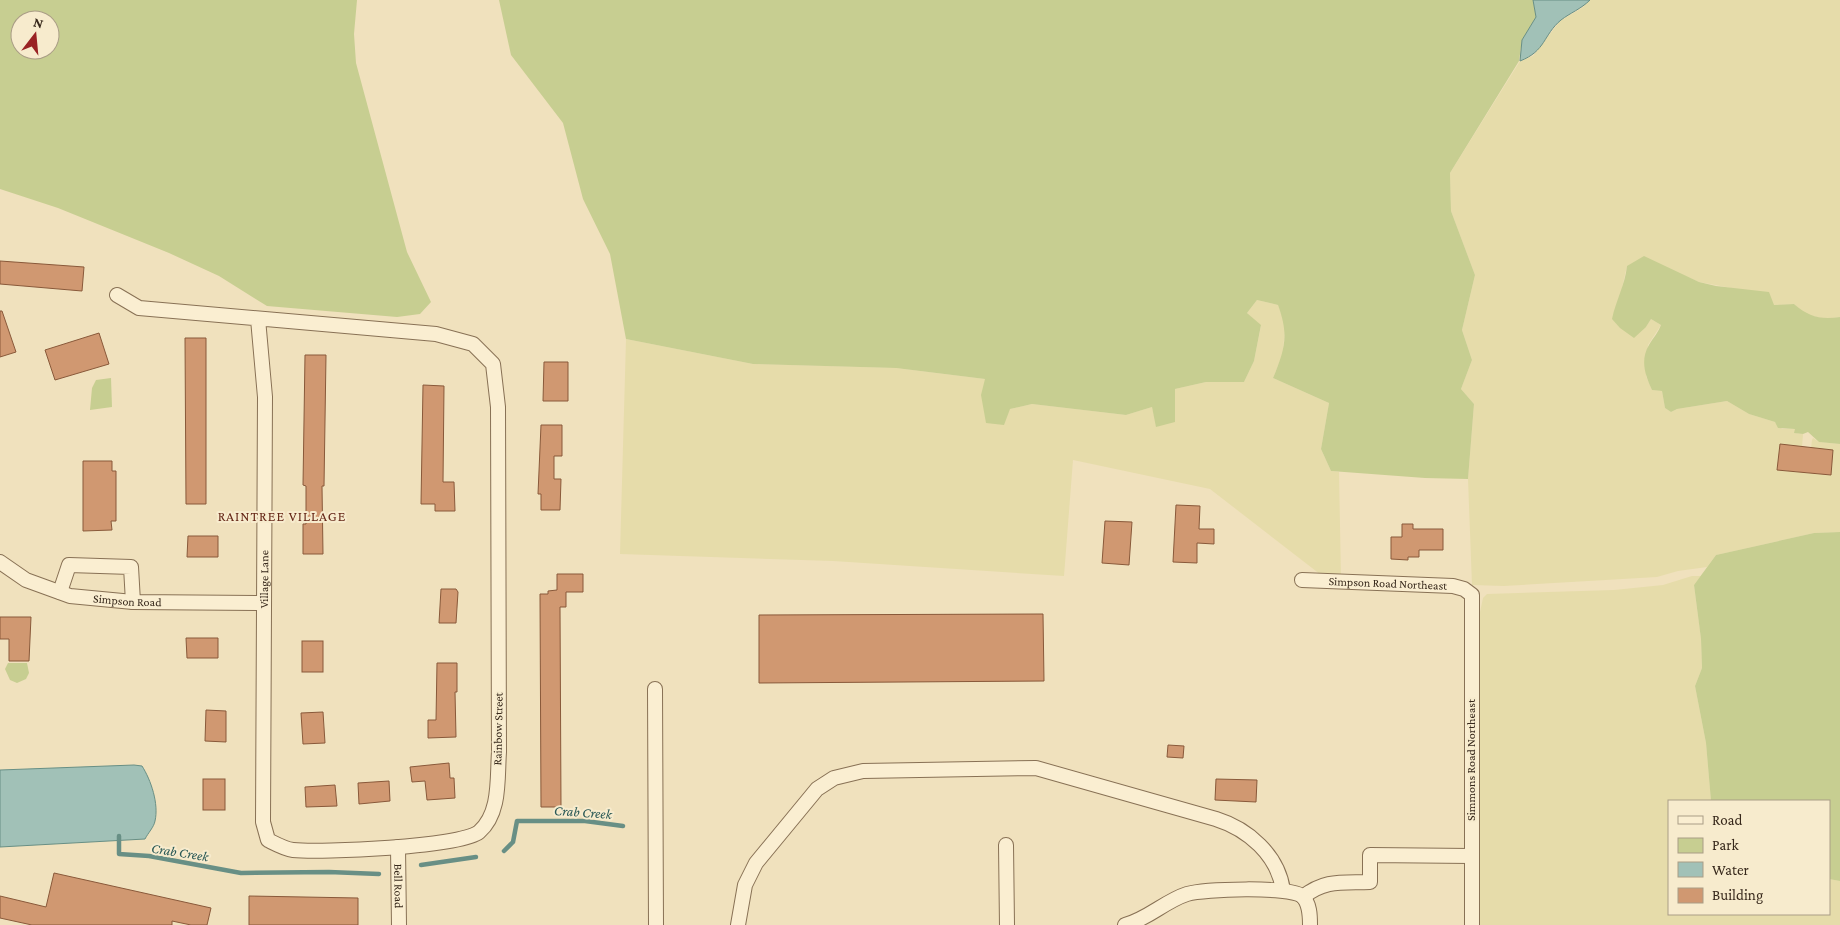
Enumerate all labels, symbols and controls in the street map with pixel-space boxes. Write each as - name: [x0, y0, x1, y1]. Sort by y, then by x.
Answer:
- north arrow: [10, 10, 60, 60]
- text: N: [32, 13, 46, 32]
- district label: RAINTREE VILLAGE: [218, 508, 346, 524]
- street label: Village Lane: [257, 550, 271, 608]
- street label: Simpson Road Northeast: [1328, 574, 1449, 593]
- street label: Simpson Road: [93, 591, 162, 609]
- street label: Rainbow Street: [490, 691, 506, 766]
- street label: Simmons Road Northeast: [1464, 698, 1478, 821]
- legend: [1668, 800, 1830, 915]
- water label: Crab Creek: [554, 802, 613, 822]
- text: Road: [1712, 812, 1743, 828]
- text: Park: [1712, 837, 1739, 853]
- water label: Crab Creek: [150, 840, 211, 865]
- text: Water: [1712, 862, 1749, 878]
- street label: Bell Road: [391, 864, 406, 909]
- text: Building: [1712, 887, 1763, 904]

